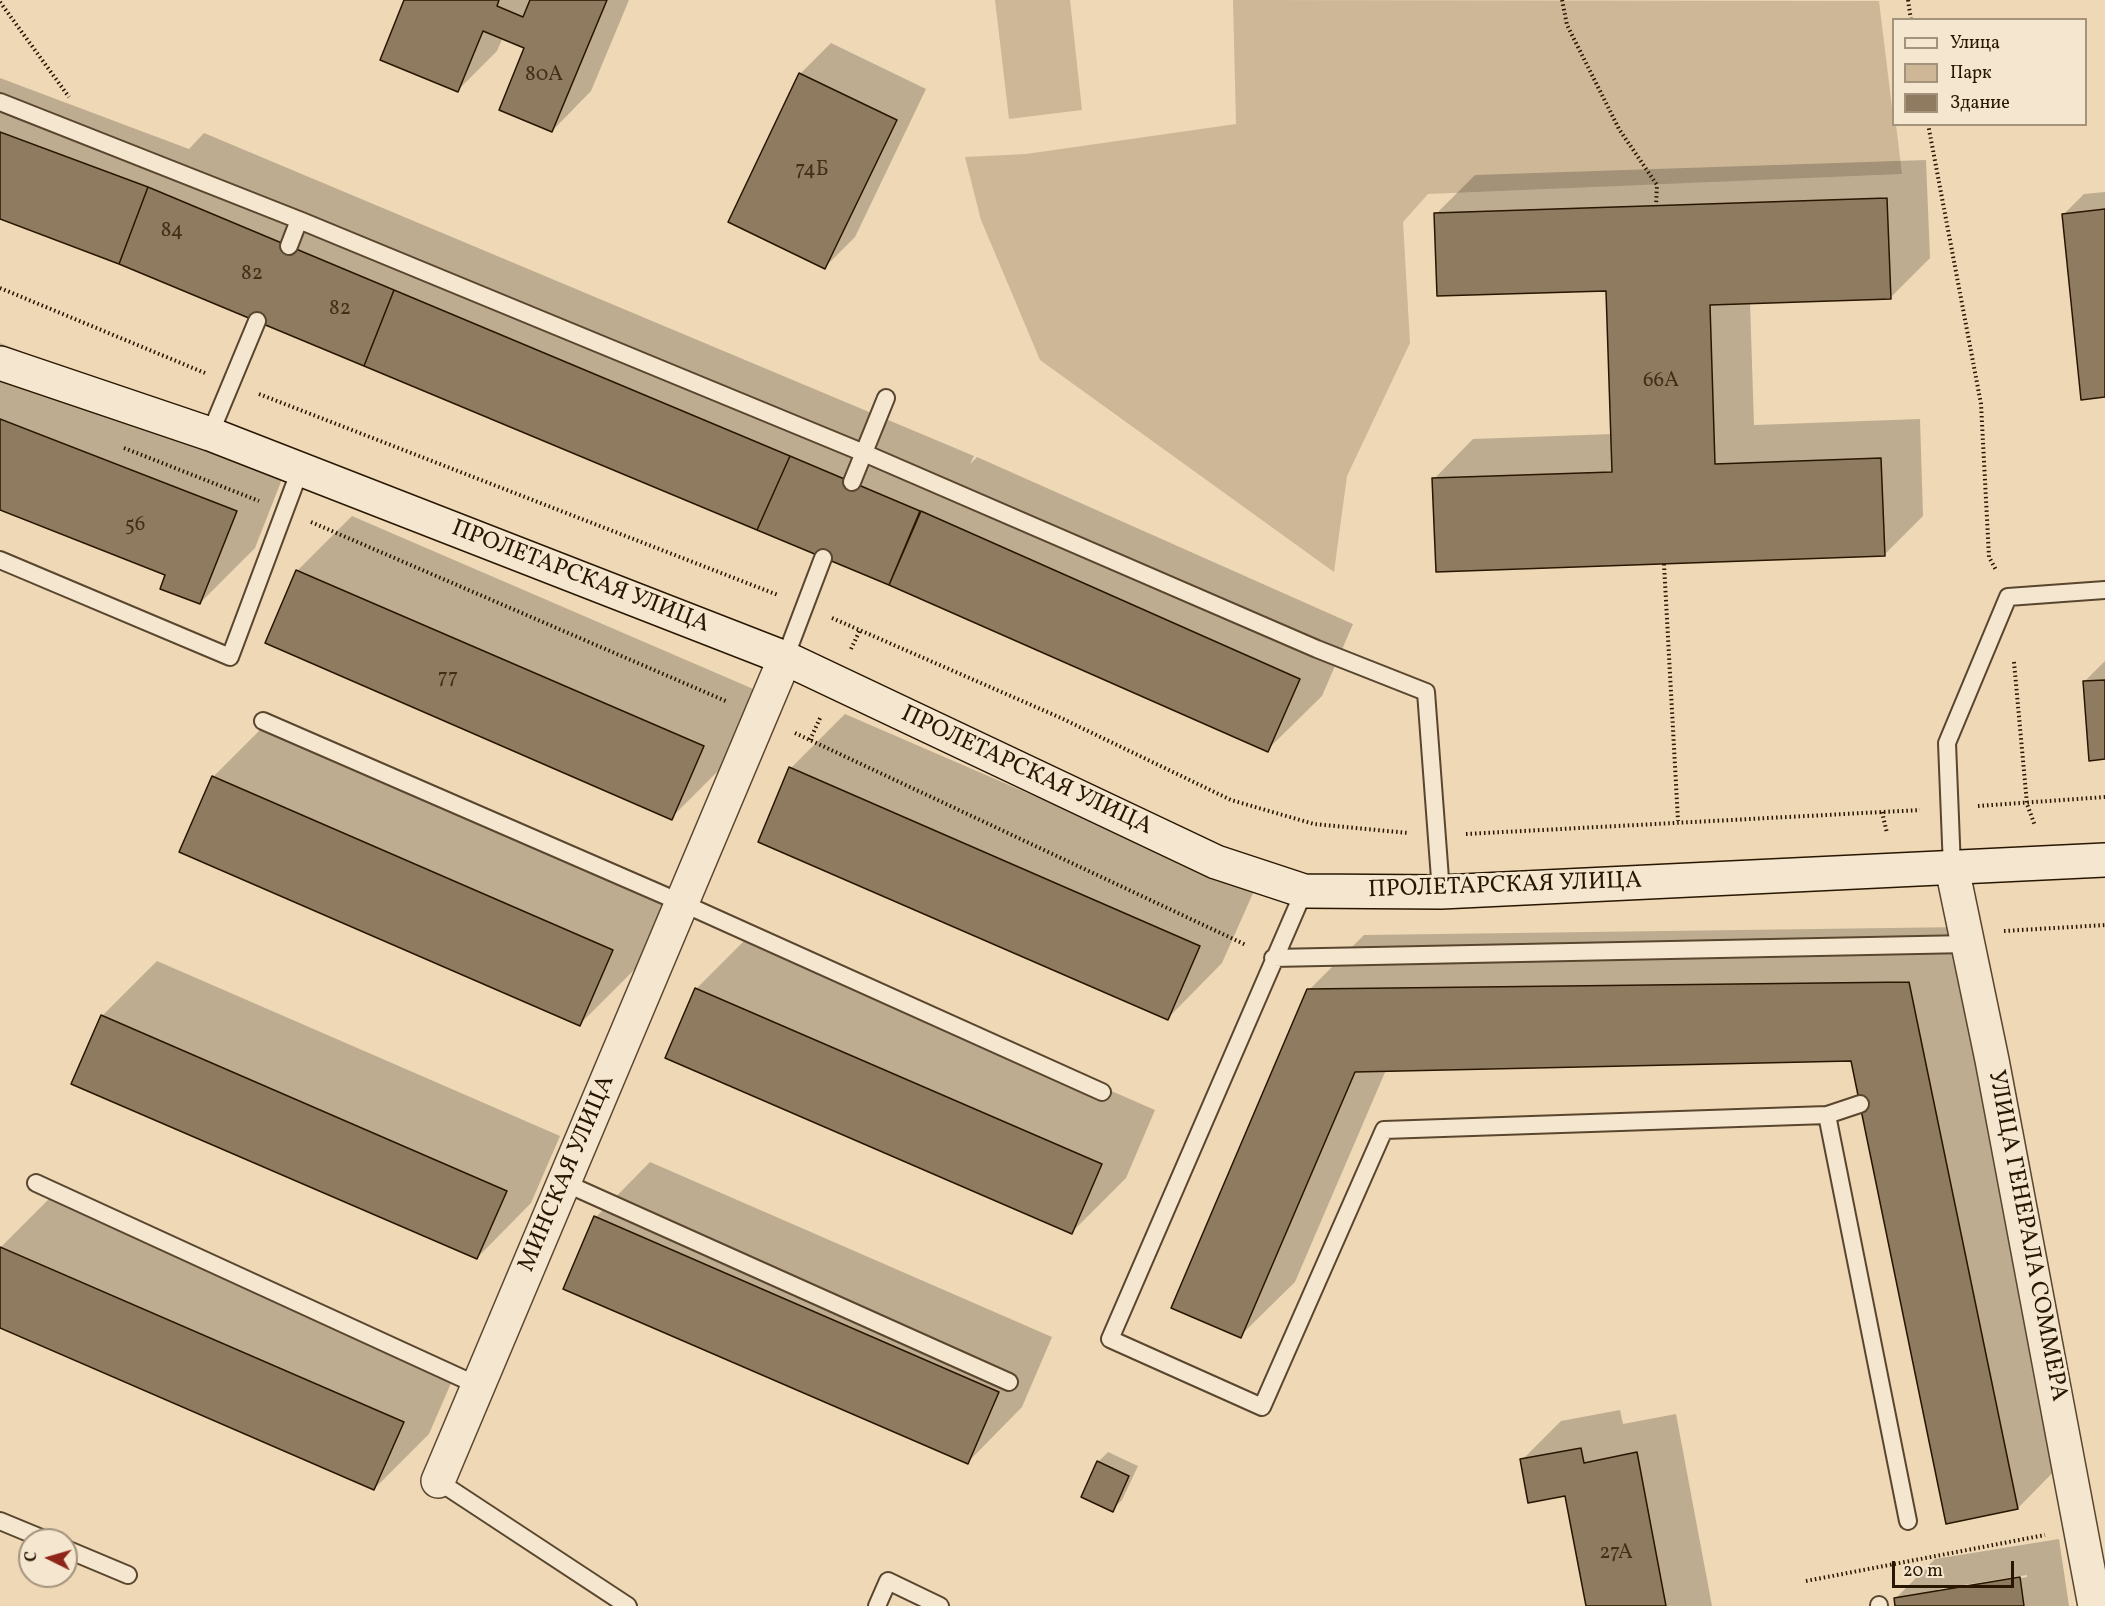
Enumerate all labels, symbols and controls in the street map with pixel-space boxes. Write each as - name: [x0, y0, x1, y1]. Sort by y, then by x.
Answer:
- legend: [1892, 18, 2087, 126]
- text: Улица: [1950, 31, 2000, 56]
- text: Парк: [1950, 61, 1992, 86]
- house number: 80А: [525, 63, 563, 89]
- text: Здание: [1950, 91, 2010, 116]
- house number: 74Б: [795, 158, 829, 184]
- house number: 84: [161, 219, 183, 245]
- house number: 82: [241, 262, 263, 288]
- house number: 82: [329, 297, 351, 323]
- house number: 66А: [1643, 369, 1679, 395]
- house number: 56: [125, 513, 145, 539]
- street label: ПРОЛЕТАРСКАЯ УЛИЦА: [447, 515, 713, 641]
- house number: 77: [438, 666, 458, 692]
- street label: ПРОЛЕТАРСКАЯ УЛИЦА: [896, 701, 1156, 843]
- street label: ПРОЛЕТАРСКАЯ УЛИЦА: [1368, 868, 1642, 906]
- street label: УЛИЦА ГЕНЕРАЛА СОММЕРА: [1980, 1068, 2072, 1404]
- street label: МИНСКАЯ УЛИЦА: [514, 1071, 622, 1277]
- north arrow: [18, 1528, 78, 1588]
- house number: 27А: [1599, 1541, 1633, 1567]
- scale bar: [1895, 1549, 2016, 1587]
- text: С: [21, 1551, 43, 1563]
- text: 20 m: [1903, 1559, 1943, 1584]

